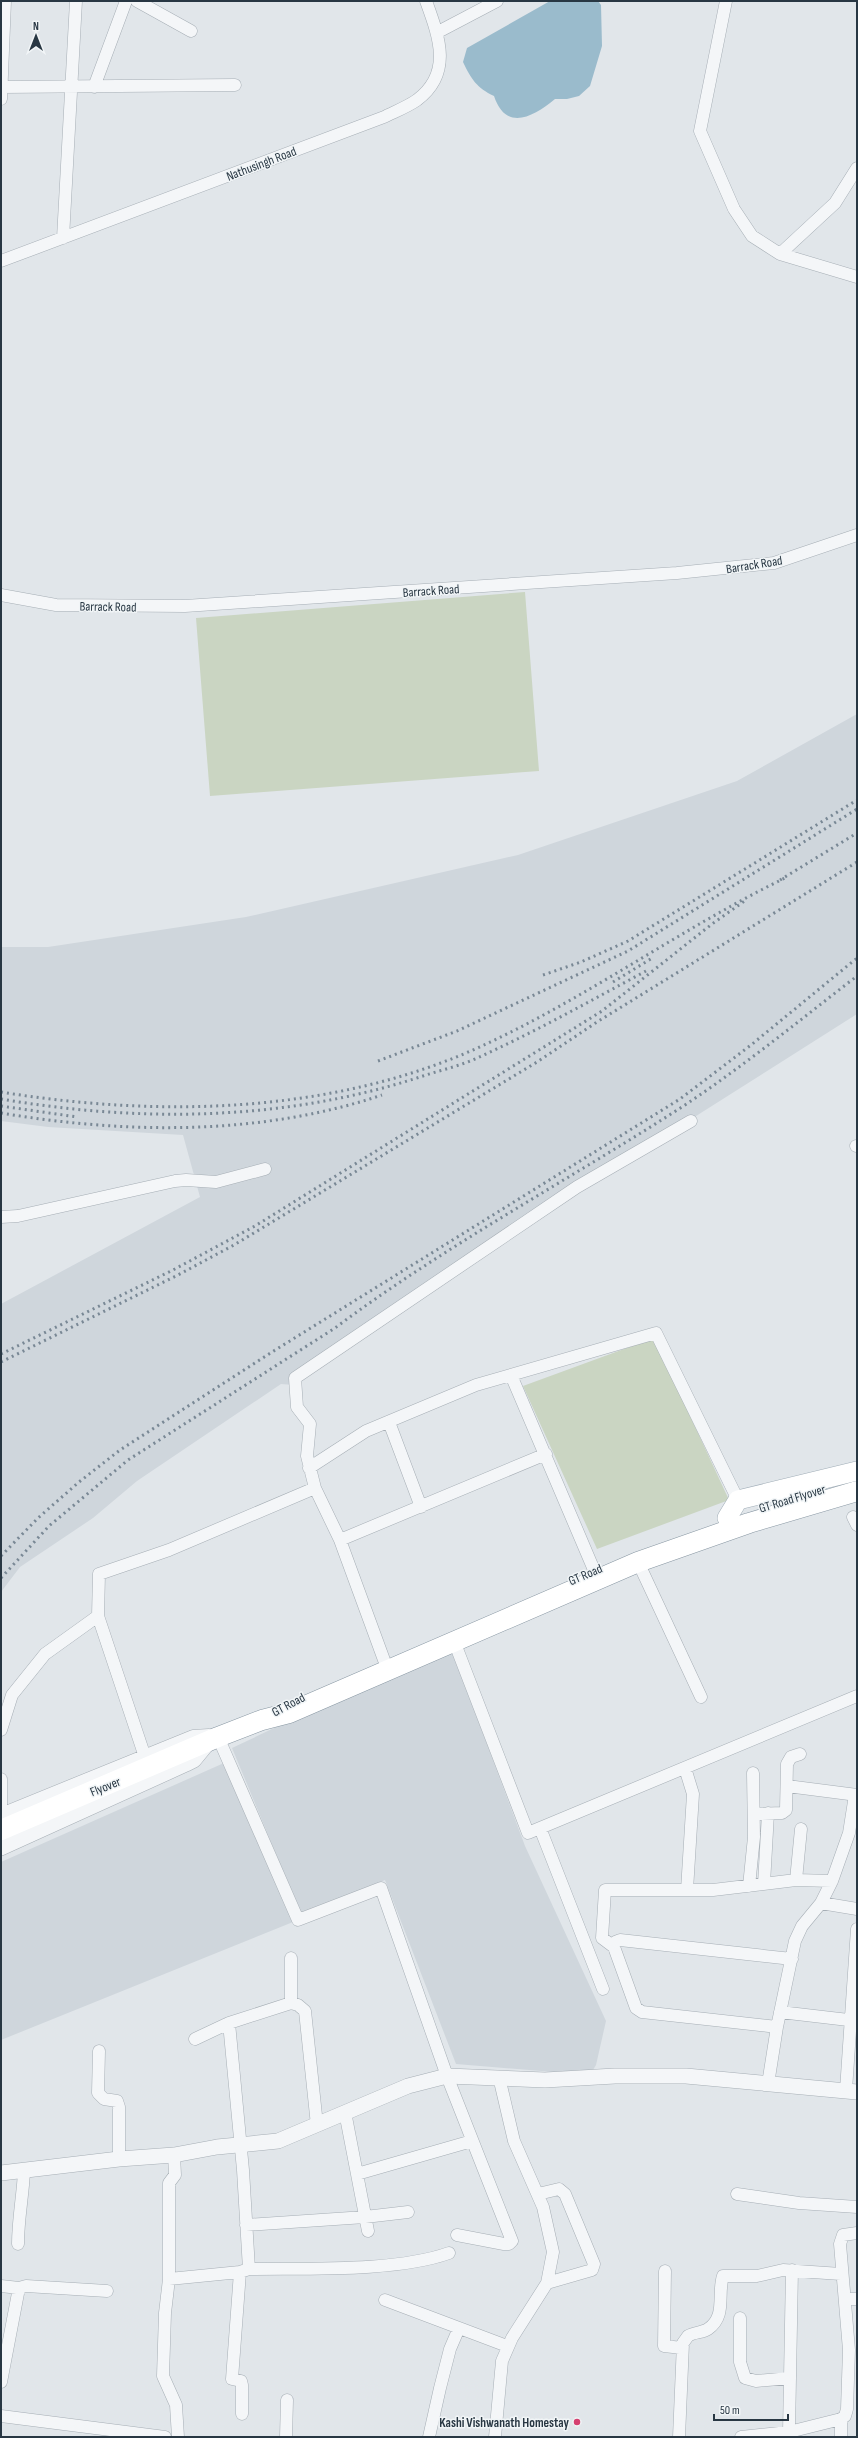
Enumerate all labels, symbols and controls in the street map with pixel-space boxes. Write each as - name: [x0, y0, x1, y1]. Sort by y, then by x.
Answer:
- north arrow: [16, 16, 56, 56]
- text: N: [33, 20, 39, 33]
- street label: Nathusingh Road: [224, 143, 299, 185]
- street label: Barrack Road: [725, 553, 784, 577]
- street label: Barrack Road: [402, 581, 460, 601]
- street label: Barrack Road: [79, 599, 137, 615]
- street label: GT Road Flyover: [757, 1481, 828, 1517]
- street label: GT Road: [566, 1561, 605, 1589]
- street label: GT Road: [269, 1690, 308, 1720]
- street label: Flyover: [88, 1774, 123, 1800]
- scale bar: [714, 2396, 788, 2422]
- text: 50 m: [720, 2403, 740, 2418]
- place label: Kashi Vishwanath Homestay: [439, 2415, 570, 2431]
- marker: Kashi Vishwanath Homestay: [572, 2417, 582, 2427]

